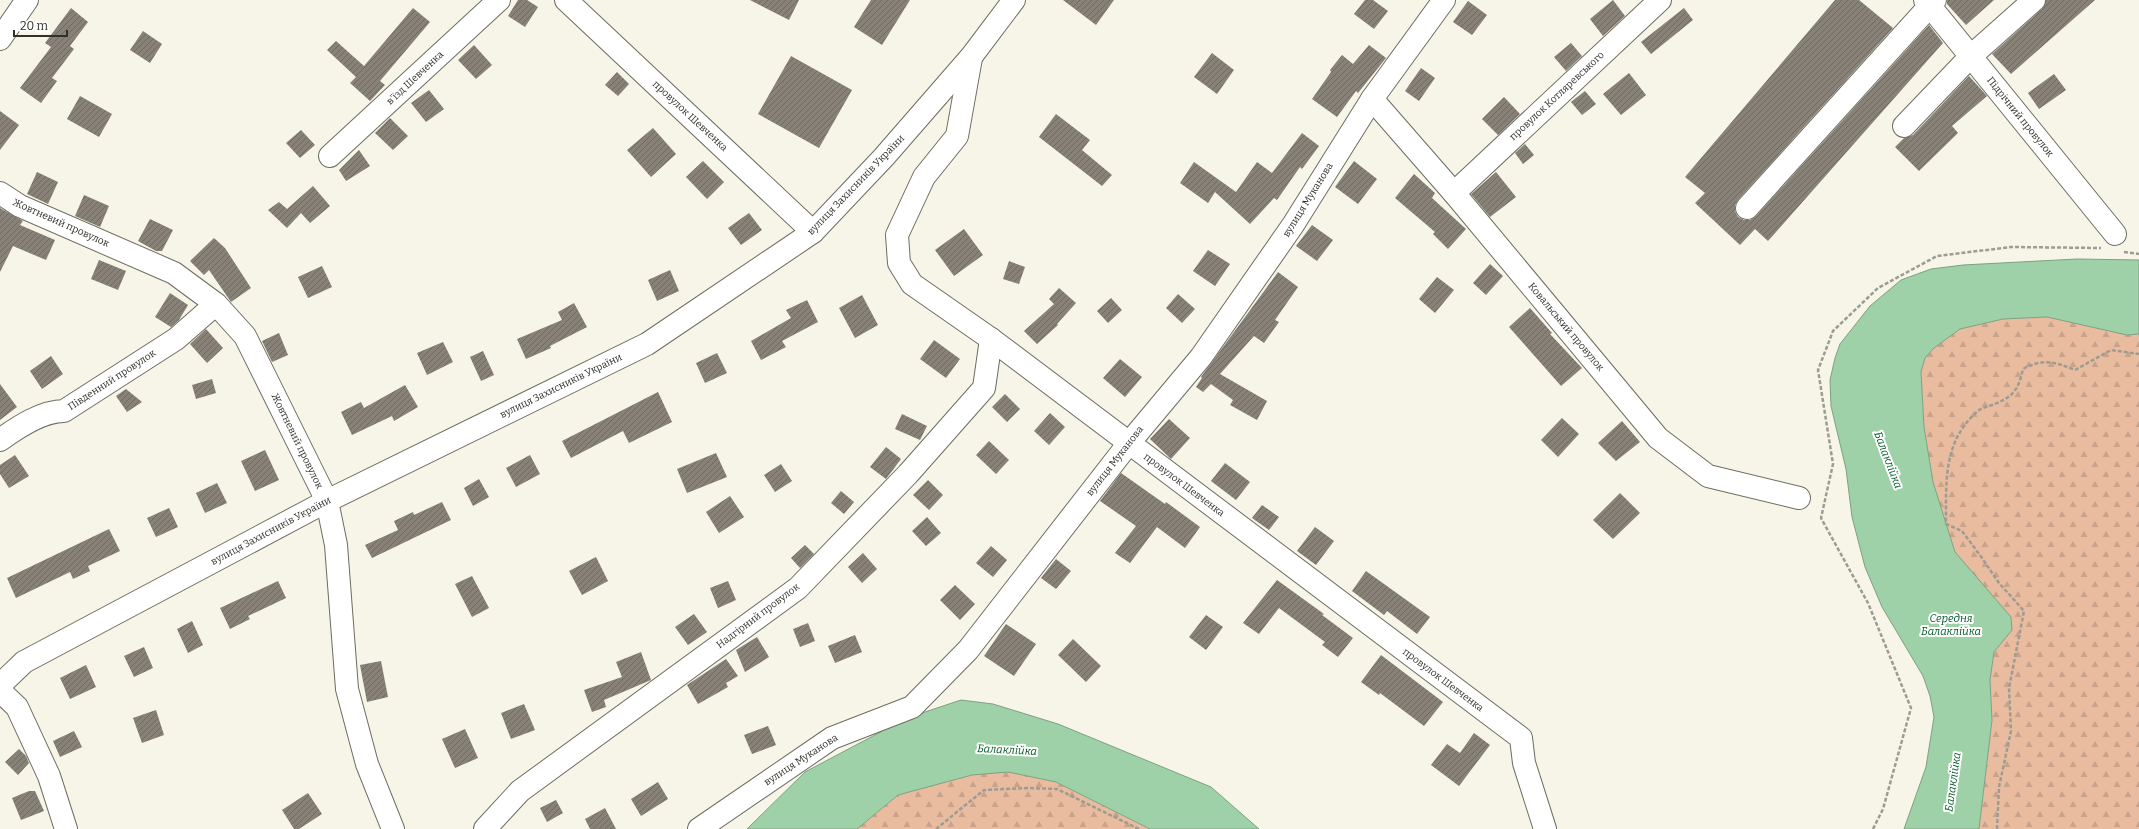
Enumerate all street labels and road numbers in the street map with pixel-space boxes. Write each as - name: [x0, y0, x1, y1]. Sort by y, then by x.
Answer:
- street label: в'їзд Шевченка: [384, 48, 446, 107]
- street label: провулок Котляревського: [1507, 49, 1607, 143]
- street label: Підрічний провулок: [1984, 75, 2056, 160]
- street label: провулок Шевченка: [650, 78, 730, 154]
- street label: вулиця Захисників України: [805, 132, 907, 237]
- street label: вулиця Муканова: [1280, 160, 1336, 239]
- street label: Жовтневий провулок: [11, 196, 111, 250]
- street label: Ковальський провулок: [1525, 280, 1607, 374]
- street label: Південний провулок: [66, 347, 158, 413]
- street label: вулиця Захисників України: [498, 351, 624, 421]
- street label: Жовтневий провулок: [269, 391, 325, 491]
- street label: вулиця Муканова: [1084, 423, 1146, 498]
- street label: провулок Шевченка: [1141, 451, 1227, 520]
- street label: вулиця Захисників України: [209, 494, 333, 568]
- street label: Надгірний провулок: [714, 581, 802, 651]
- street label: провулок Шевченка: [1400, 646, 1486, 715]
- street label: вулиця Муканова: [762, 731, 841, 788]

